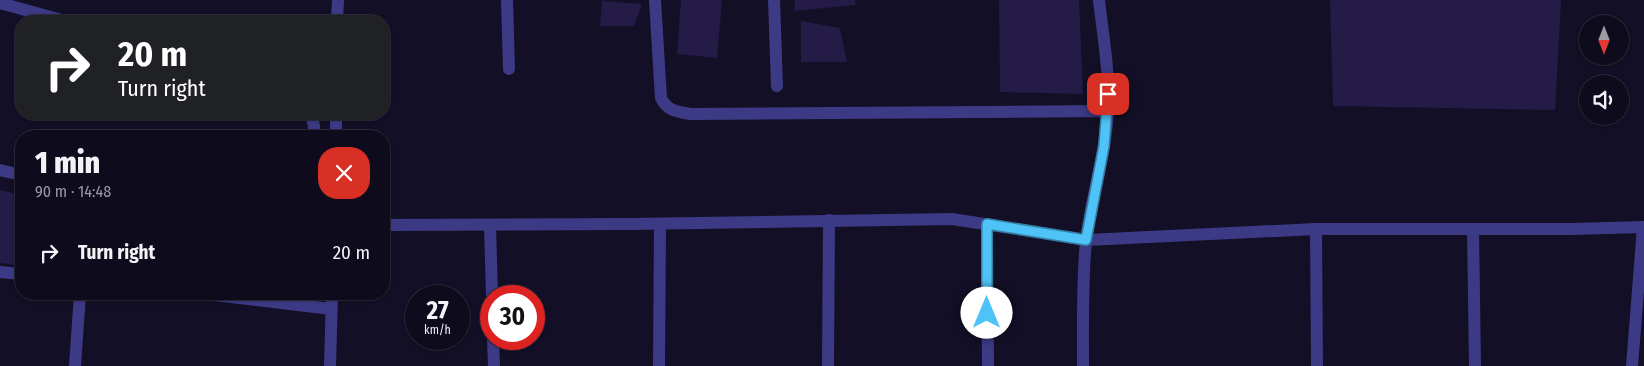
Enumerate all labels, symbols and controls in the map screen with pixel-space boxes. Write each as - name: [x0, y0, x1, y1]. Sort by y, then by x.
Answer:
- north arrow: [1579, 15, 1629, 65]
- map controls: [1579, 15, 1629, 125]
- text: 20 m: [118, 33, 187, 75]
- icon: right: [35, 35, 100, 100]
- pin: [1087, 73, 1129, 115]
- text: Turn right: [118, 75, 206, 102]
- button: sound: [1579, 75, 1629, 125]
- icon: arrive: [1094, 80, 1122, 108]
- text: 1 min: [35, 145, 100, 181]
- button: close: [318, 147, 370, 199]
- text: 90 m · 14:48: [35, 182, 111, 201]
- icon: right: [35, 239, 63, 267]
- text: Turn right: [78, 241, 155, 264]
- text: 20 m: [333, 241, 370, 264]
- speed limit sign: 30: [480, 285, 545, 350]
- position arrow: [960, 286, 1012, 338]
- text: 27: [426, 296, 449, 326]
- text: km/h: [424, 323, 451, 337]

